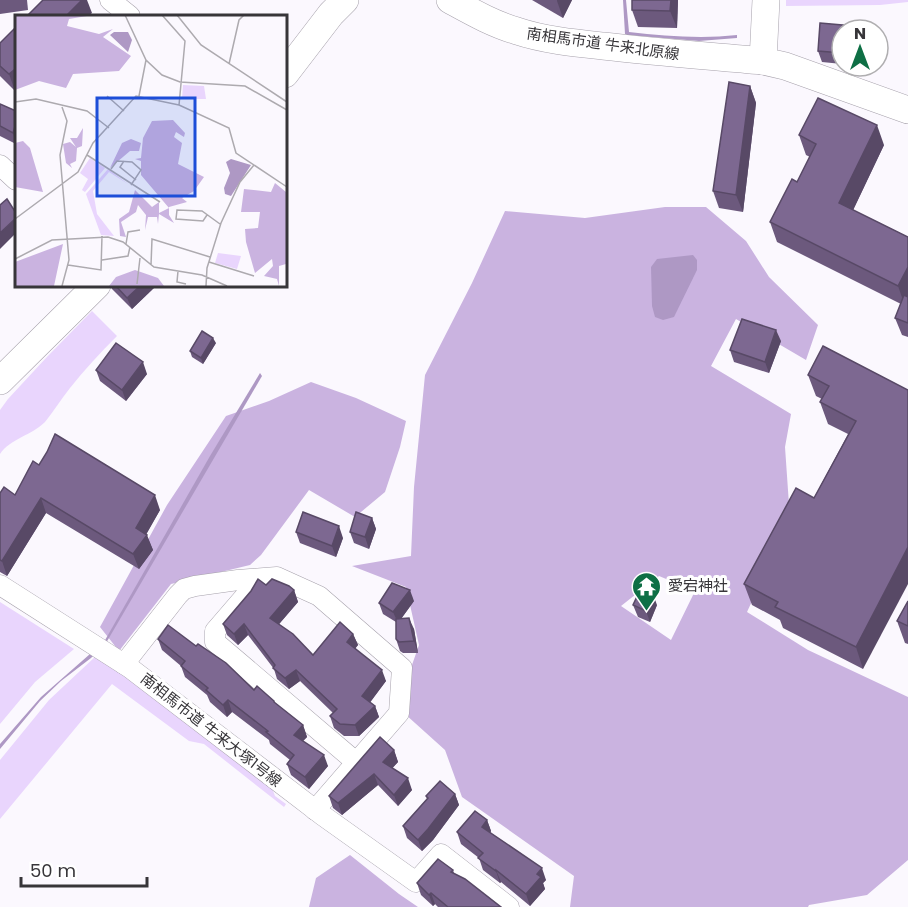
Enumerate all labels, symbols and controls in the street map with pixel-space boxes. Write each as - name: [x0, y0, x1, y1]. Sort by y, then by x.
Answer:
- inset map: [15, 15, 286, 286]
- north arrow: [830, 18, 890, 78]
- street label: 南相馬市道 牛来北原線: [525, 22, 681, 65]
- text: N: [854, 22, 866, 45]
- temple icon: 愛宕神社: [631, 570, 663, 612]
- place label: 愛宕神社: [668, 575, 728, 596]
- street label: 南相馬市道 牛来大塚1号線: [136, 668, 286, 791]
- scale bar: [21, 850, 147, 888]
- text: 50 m: [30, 858, 76, 883]

